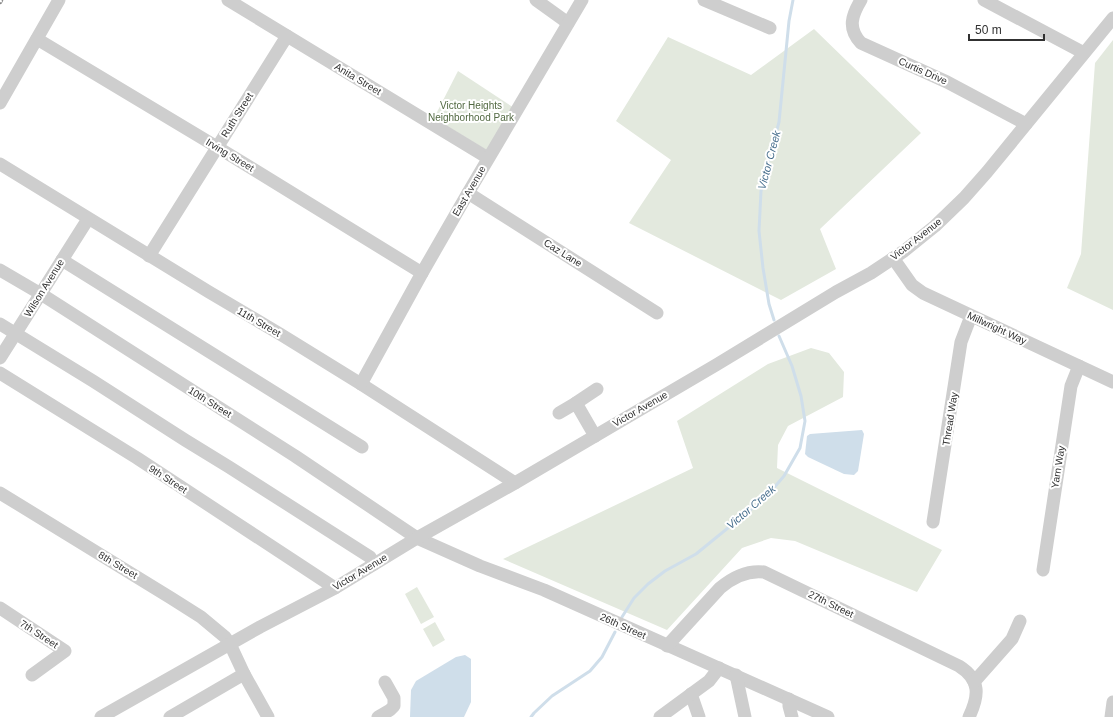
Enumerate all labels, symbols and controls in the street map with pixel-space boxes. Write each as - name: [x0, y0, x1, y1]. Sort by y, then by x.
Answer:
- scale bar: [969, 16, 1044, 42]
- text: 50 m: [975, 23, 1002, 37]
- street label: Curtis Drive: [897, 55, 949, 87]
- street label: Anita Street: [333, 61, 383, 97]
- street label: Ruth Street: [219, 90, 255, 139]
- park label: Victor Heights Neighborhood Park: [428, 100, 515, 123]
- water label: Victor Creek: [755, 129, 783, 191]
- street label: Irving Street: [204, 136, 256, 174]
- street label: East Avenue: [450, 164, 488, 218]
- street label: Victor Avenue: [888, 216, 944, 262]
- street label: Caz Lane: [542, 237, 584, 269]
- street label: Wilson Avenue: [22, 257, 66, 319]
- street label: 11th Street: [235, 305, 283, 339]
- street label: Millwright Way: [966, 309, 1028, 347]
- street label: 10th Street: [186, 384, 234, 420]
- street label: Victor Avenue: [611, 389, 670, 429]
- street label: Thread Way: [940, 391, 960, 447]
- street label: Yarn Way: [1049, 445, 1067, 489]
- street label: 9th Street: [147, 463, 189, 496]
- water label: Victor Creek: [724, 482, 778, 531]
- street label: 8th Street: [97, 549, 140, 581]
- street label: Victor Avenue: [331, 551, 389, 593]
- street label: 27th Street: [807, 588, 856, 620]
- street label: 26th Street: [598, 611, 648, 641]
- street label: 7th Street: [18, 618, 60, 651]

